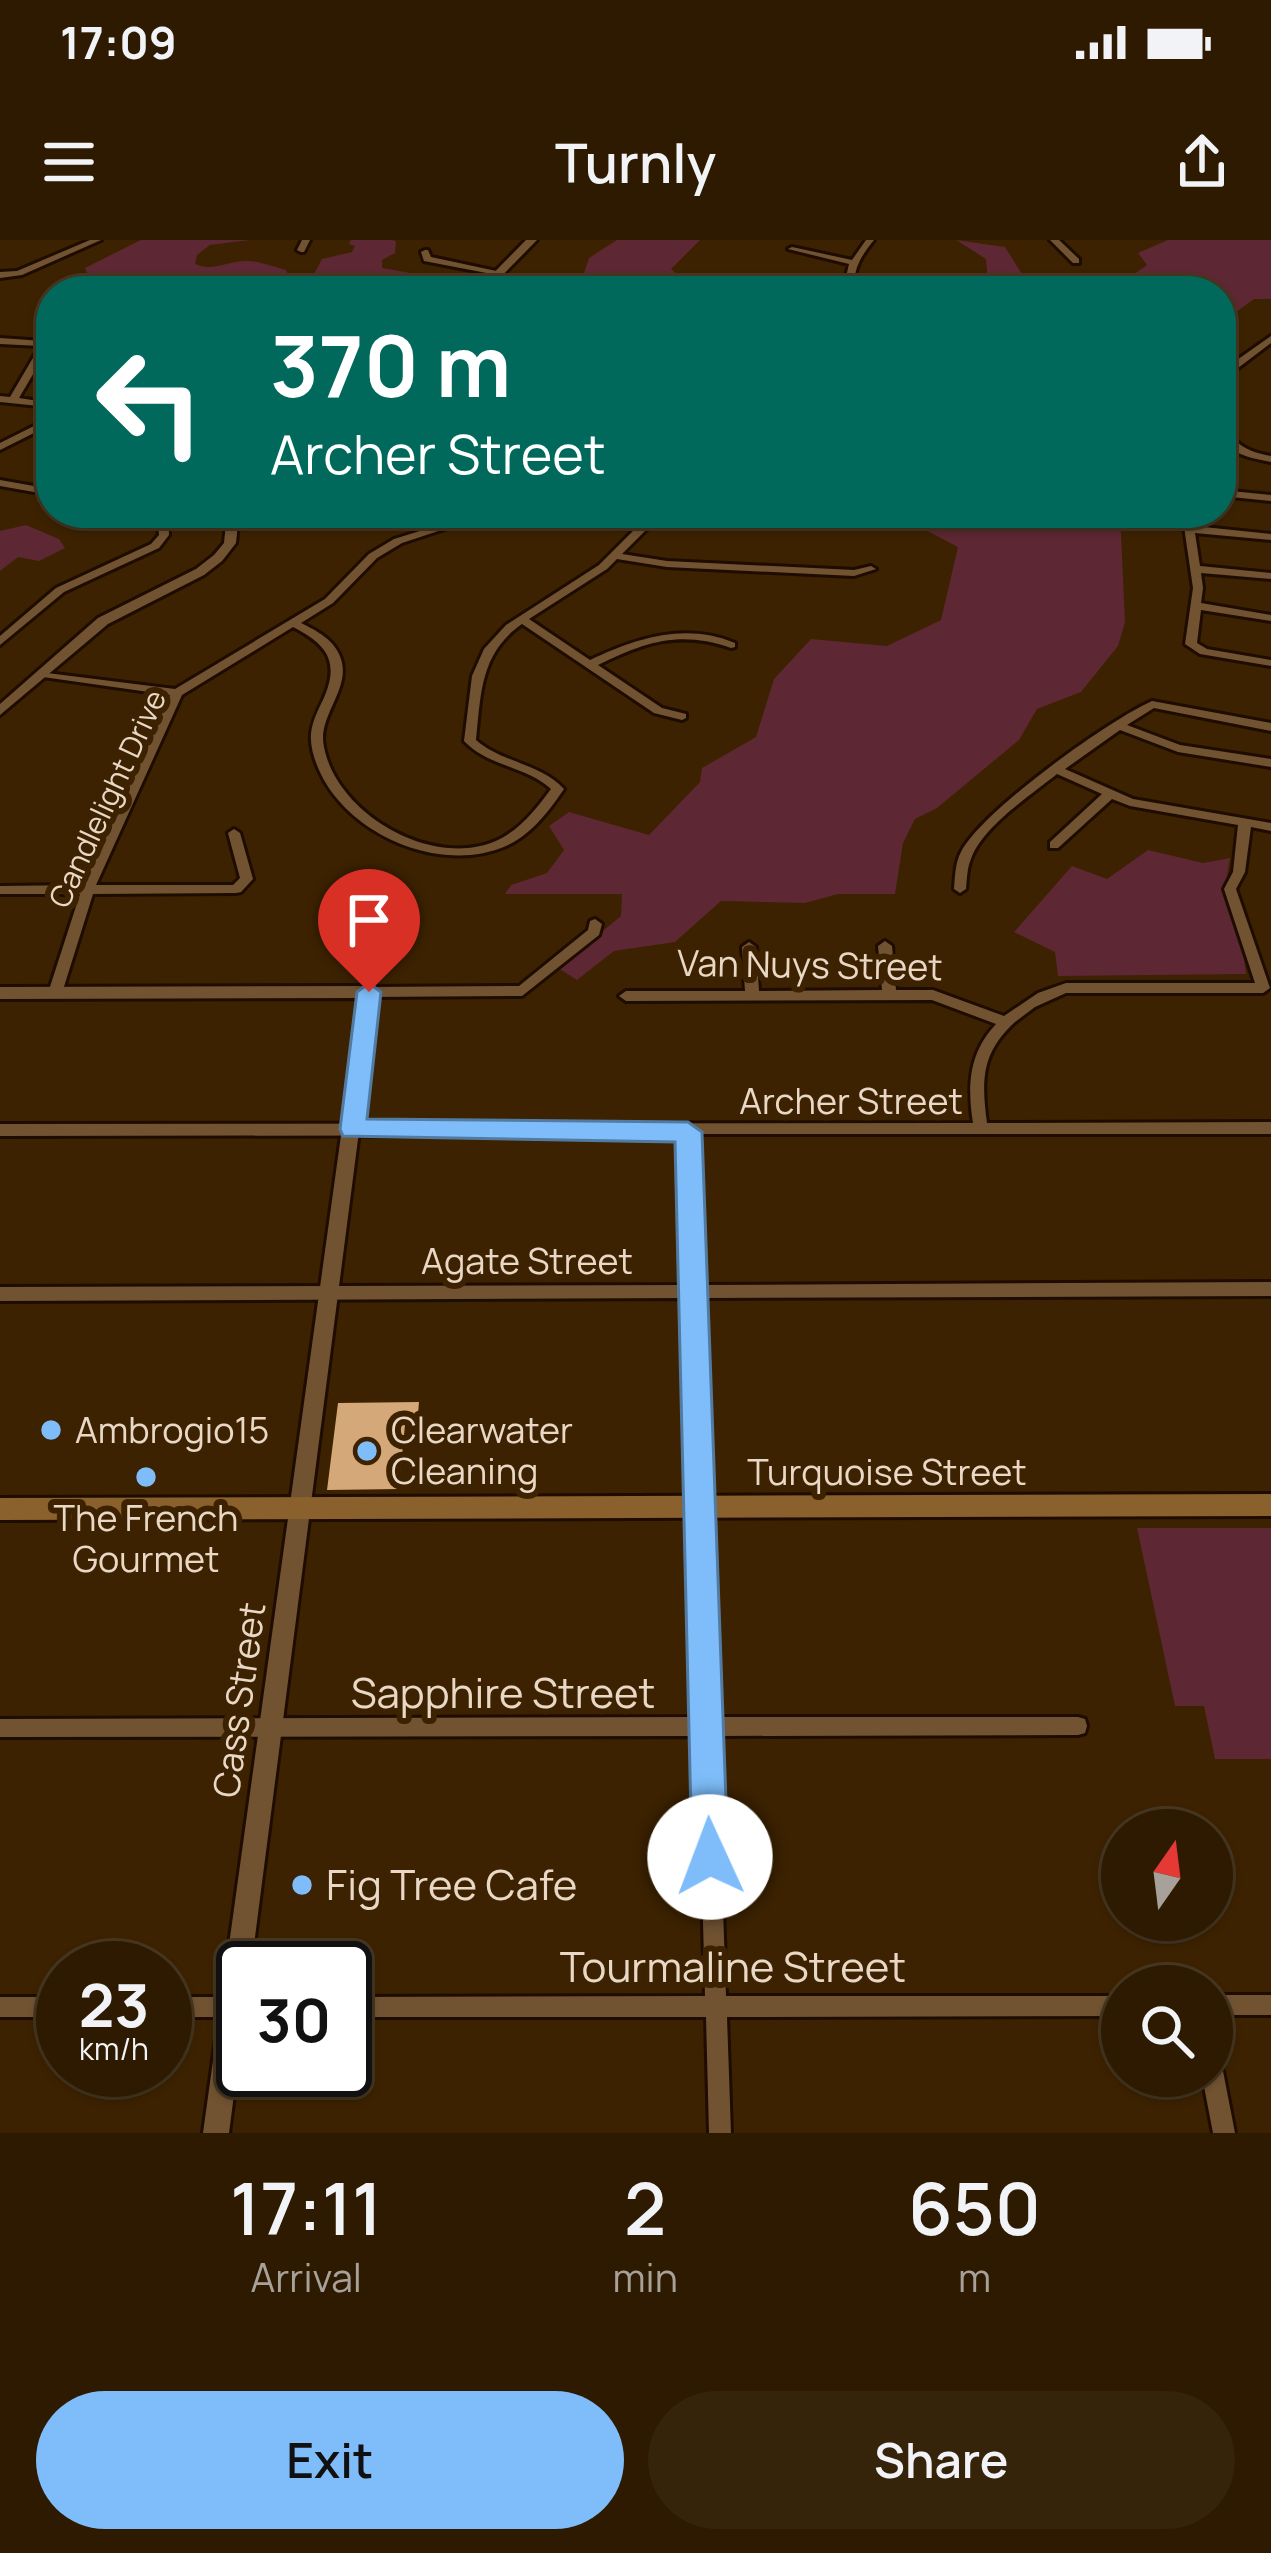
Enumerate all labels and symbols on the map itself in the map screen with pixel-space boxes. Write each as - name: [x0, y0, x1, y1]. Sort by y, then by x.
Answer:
- street label: Candlelight Drive: [38, 683, 175, 914]
- pin: [318, 869, 420, 992]
- street label: Van Nuys Street: [677, 938, 943, 991]
- street label: Archer Street: [739, 1076, 963, 1125]
- street label: Agate Street: [421, 1236, 633, 1285]
- place label: Ambrogio15: [75, 1405, 269, 1454]
- place label: Clearwater Cleaning: [391, 1405, 573, 1495]
- marker: Ambrogio15: [38, 1417, 64, 1443]
- marker: Clearwater Cleaning: [354, 1438, 380, 1464]
- street label: Turquoise Street: [747, 1447, 1027, 1496]
- marker: The French Gourmet: [133, 1464, 159, 1490]
- place label: The French Gourmet: [54, 1493, 238, 1583]
- street label: Cass Street: [201, 1599, 276, 1801]
- street label: Sapphire Street: [351, 1663, 655, 1721]
- position arrow: [647, 1794, 773, 1920]
- north arrow: [1101, 1809, 1233, 1941]
- place label: Fig Tree Cafe: [326, 1855, 577, 1913]
- marker: Fig Tree Cafe: [289, 1872, 315, 1898]
- street label: Tourmaline Street: [560, 1937, 906, 1995]
- speed limit sign: 30: [216, 1941, 372, 2097]

